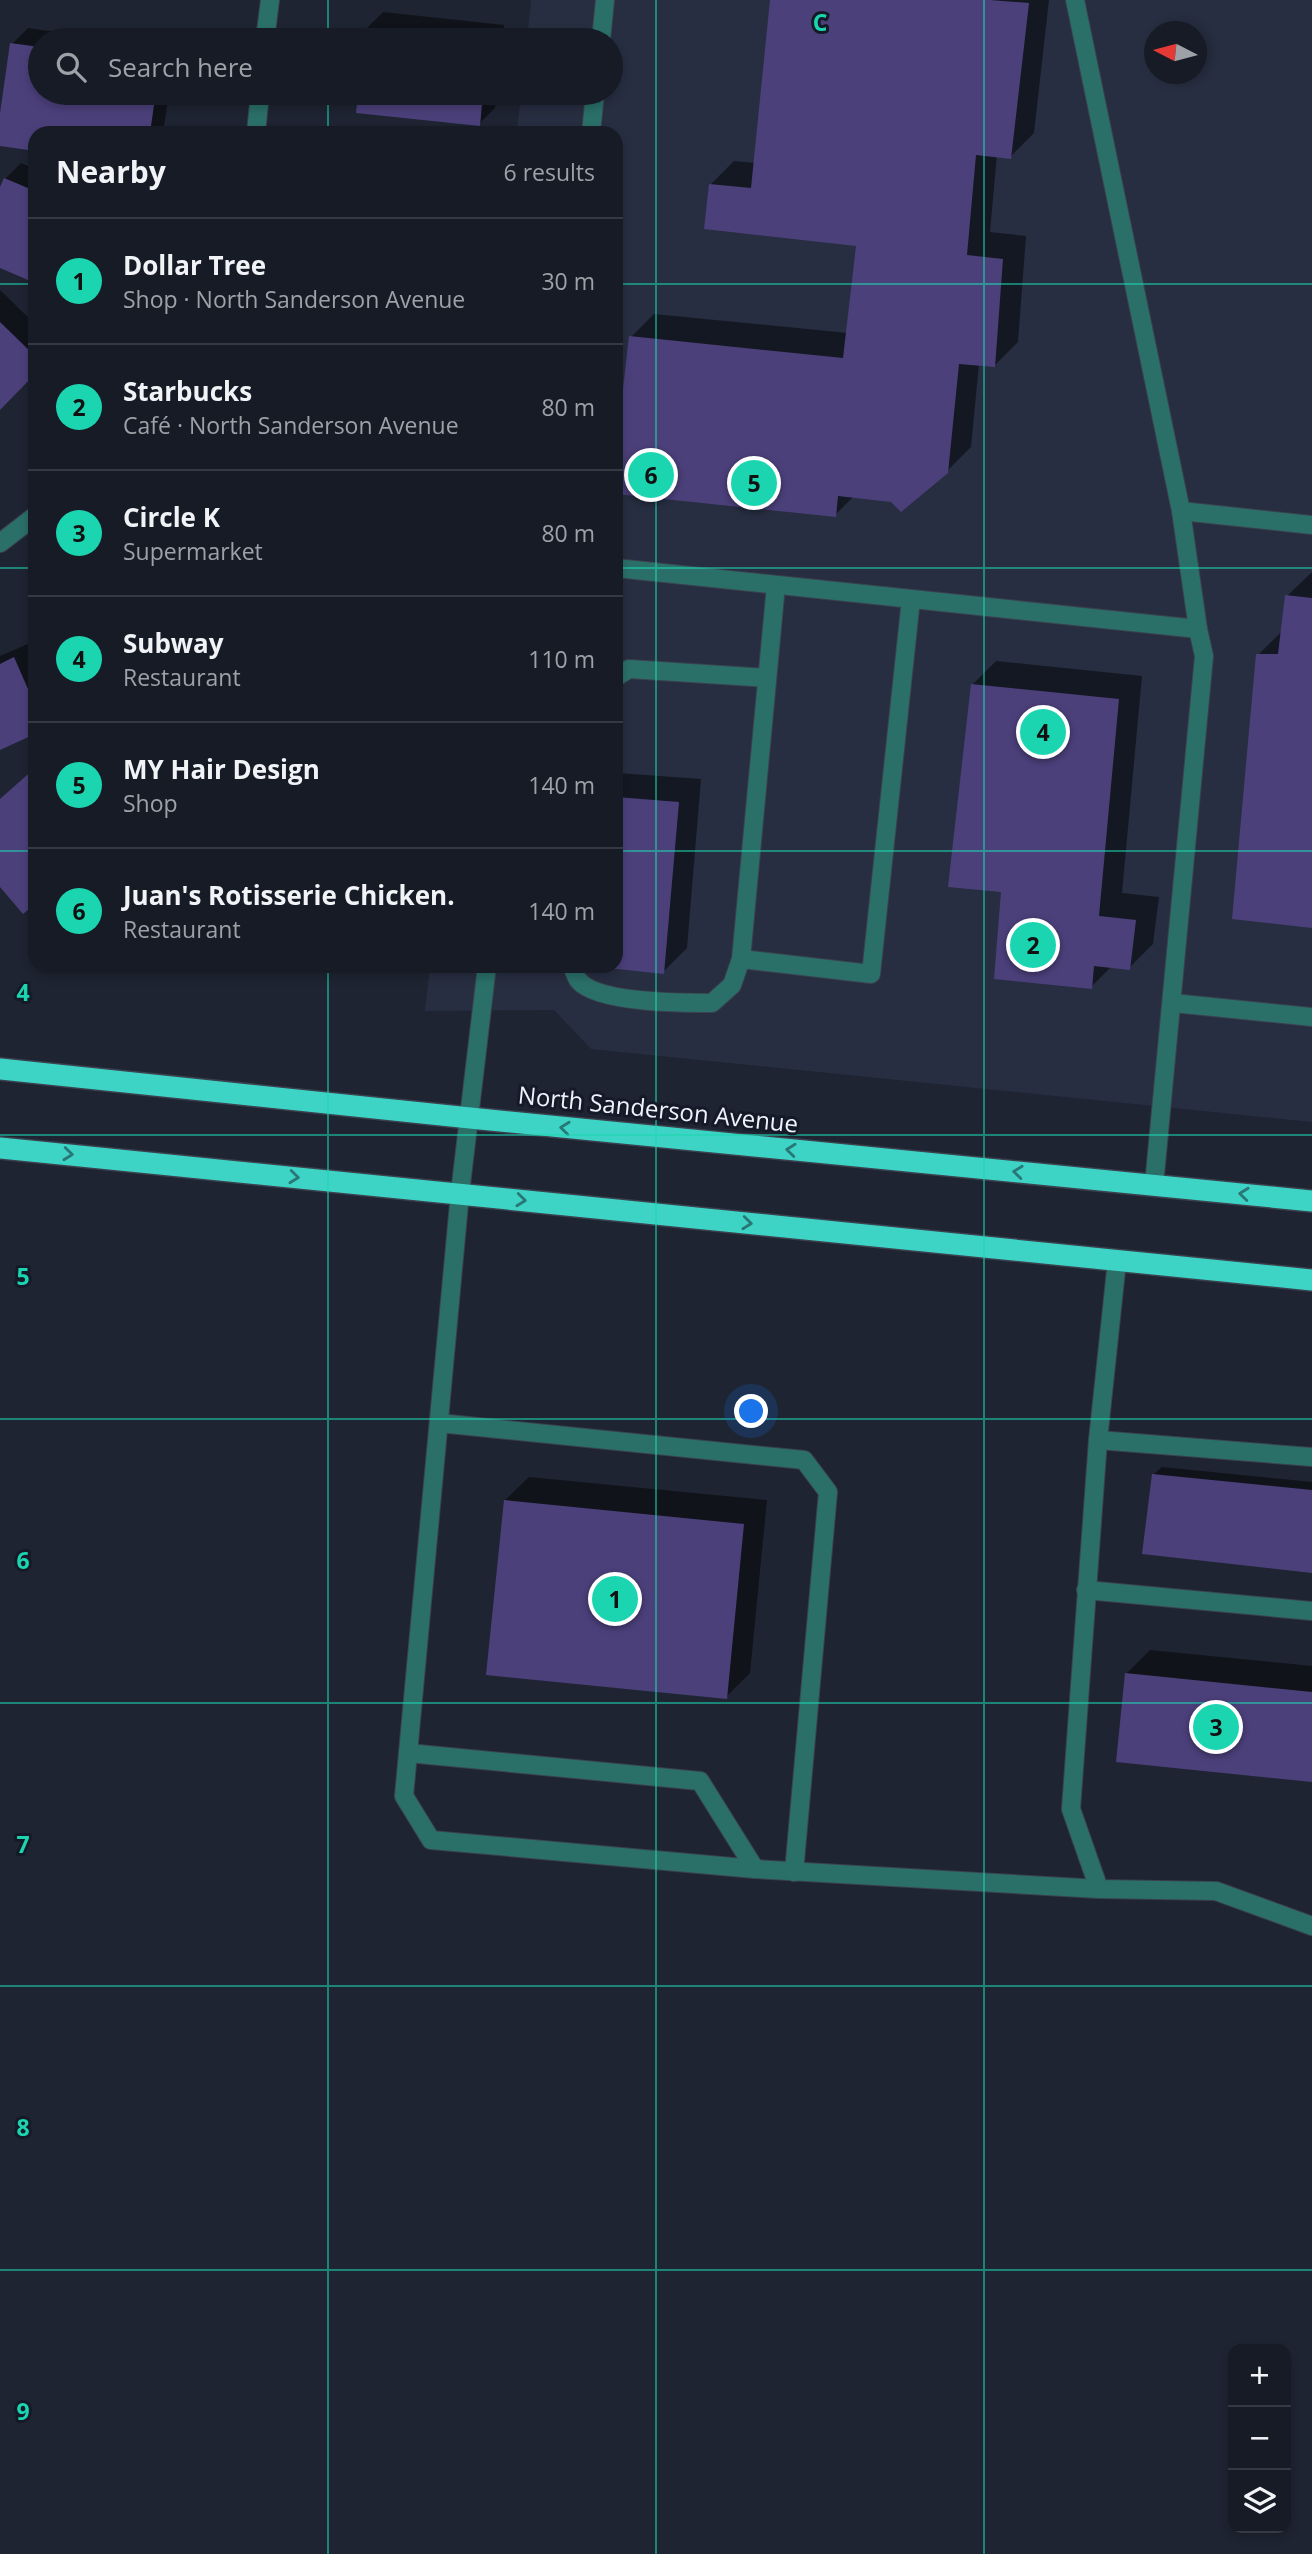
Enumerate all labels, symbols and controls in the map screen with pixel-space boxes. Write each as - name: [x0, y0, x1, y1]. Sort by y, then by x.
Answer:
- text: C: [813, 6, 827, 38]
- north arrow: [1144, 21, 1207, 84]
- search box: [28, 28, 623, 105]
- icon: search: [52, 48, 90, 86]
- text: Search here: [108, 49, 253, 85]
- text: Nearby: [56, 151, 166, 192]
- text: 6 results: [504, 156, 595, 188]
- text: Dollar Tree: [123, 247, 266, 283]
- text: 1: [72, 265, 86, 297]
- text: 30 m: [541, 265, 595, 297]
- text: Shop · North Sanderson Avenue: [123, 283, 465, 315]
- text: Starbucks: [123, 373, 252, 409]
- text: 2: [72, 391, 86, 423]
- text: 80 m: [541, 391, 595, 423]
- text: Café · North Sanderson Avenue: [123, 409, 459, 441]
- pin: 6: [628, 449, 674, 501]
- pin: 5: [731, 457, 777, 509]
- text: Circle K: [123, 499, 220, 535]
- text: 3: [72, 517, 86, 549]
- text: 80 m: [541, 517, 595, 549]
- text: Supermarket: [123, 535, 263, 567]
- text: Subway: [123, 625, 224, 661]
- text: 4: [72, 643, 86, 675]
- text: 110 m: [528, 643, 595, 675]
- text: Restaurant: [123, 661, 241, 693]
- pin: 4: [1020, 706, 1066, 758]
- text: MY Hair Design: [123, 751, 320, 787]
- text: 5: [72, 769, 86, 801]
- text: 140 m: [528, 769, 595, 801]
- text: Shop: [123, 787, 178, 819]
- text: Juan's Rotisserie Chicken.: [123, 877, 455, 913]
- text: 6: [72, 895, 86, 927]
- text: 140 m: [528, 895, 595, 927]
- text: Restaurant: [123, 913, 241, 945]
- pin: 2: [1010, 919, 1056, 971]
- text: 4: [16, 976, 30, 1008]
- street label: North Sanderson Avenue: [517, 1077, 800, 1140]
- one-way arrow: [559, 1120, 571, 1135]
- one-way arrow: [785, 1143, 796, 1158]
- one-way arrow: [62, 1147, 74, 1162]
- one-way arrow: [1012, 1165, 1023, 1180]
- one-way arrow: [289, 1169, 300, 1184]
- one-way arrow: [1238, 1187, 1250, 1202]
- one-way arrow: [515, 1192, 526, 1207]
- one-way arrow: [742, 1215, 753, 1230]
- text: 5: [16, 1260, 30, 1292]
- your location: [734, 1394, 768, 1428]
- text: 6: [16, 1544, 30, 1576]
- pin: 1: [592, 1573, 638, 1625]
- pin: 3: [1193, 1701, 1239, 1753]
- text: 7: [16, 1828, 30, 1860]
- text: 8: [16, 2111, 30, 2143]
- map controls: [1228, 2344, 1291, 2533]
- button: +: [1228, 2344, 1291, 2407]
- text: 9: [16, 2395, 30, 2427]
- button: −: [1228, 2407, 1291, 2470]
- button: layers: [1228, 2470, 1291, 2533]

